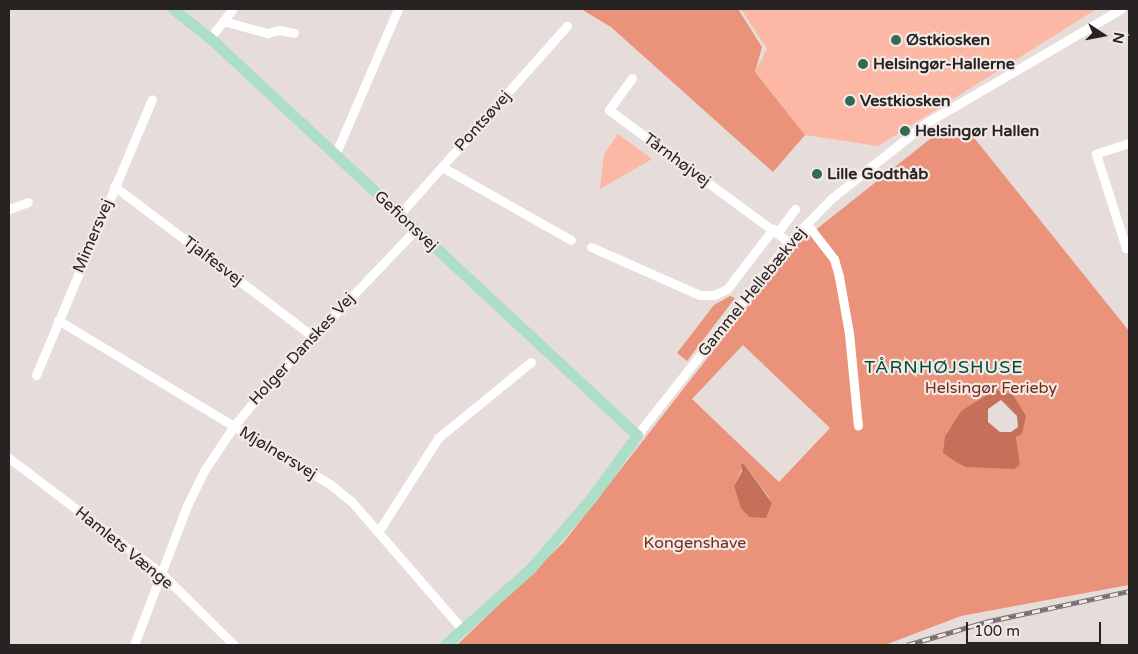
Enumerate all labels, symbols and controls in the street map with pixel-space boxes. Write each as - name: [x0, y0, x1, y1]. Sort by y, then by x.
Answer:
- north arrow: [1078, 10, 1128, 60]
- place label: Østkiosken: [906, 30, 990, 50]
- text: N: [1109, 31, 1128, 45]
- marker: Østkiosken: [890, 34, 902, 46]
- place label: Helsingør-Hallerne: [873, 54, 1015, 74]
- marker: Helsingør-Hallerne: [857, 58, 869, 70]
- street label: Pontsøvej: [451, 87, 515, 155]
- place label: Vestkiosken: [860, 91, 950, 111]
- marker: Vestkiosken: [844, 95, 856, 107]
- place label: Helsingør Hallen: [915, 121, 1039, 141]
- marker: Helsingør Hallen: [899, 125, 911, 137]
- street label: Tårnhøjvej: [640, 129, 714, 191]
- place label: Lille Godthåb: [827, 164, 928, 184]
- marker: Lille Godthåb: [811, 168, 823, 180]
- street label: Gefionsvej: [370, 187, 442, 255]
- street label: Mimersvej: [69, 196, 117, 276]
- street label: Gammel Hellebækvej: [694, 224, 810, 360]
- street label: Tjalfesvej: [179, 232, 247, 290]
- street label: Holger Danskes Vej: [245, 289, 359, 409]
- district label: TÅRNHØJSHUSE: [863, 356, 1025, 378]
- park label: Helsingør Ferieby: [925, 378, 1057, 398]
- street label: Mjølnersvej: [236, 422, 320, 484]
- street label: Hamlets Vænge: [71, 503, 177, 593]
- park label: Kongenshave: [644, 533, 746, 553]
- scale bar: [968, 612, 1103, 644]
- text: 100 m: [974, 622, 1020, 640]

